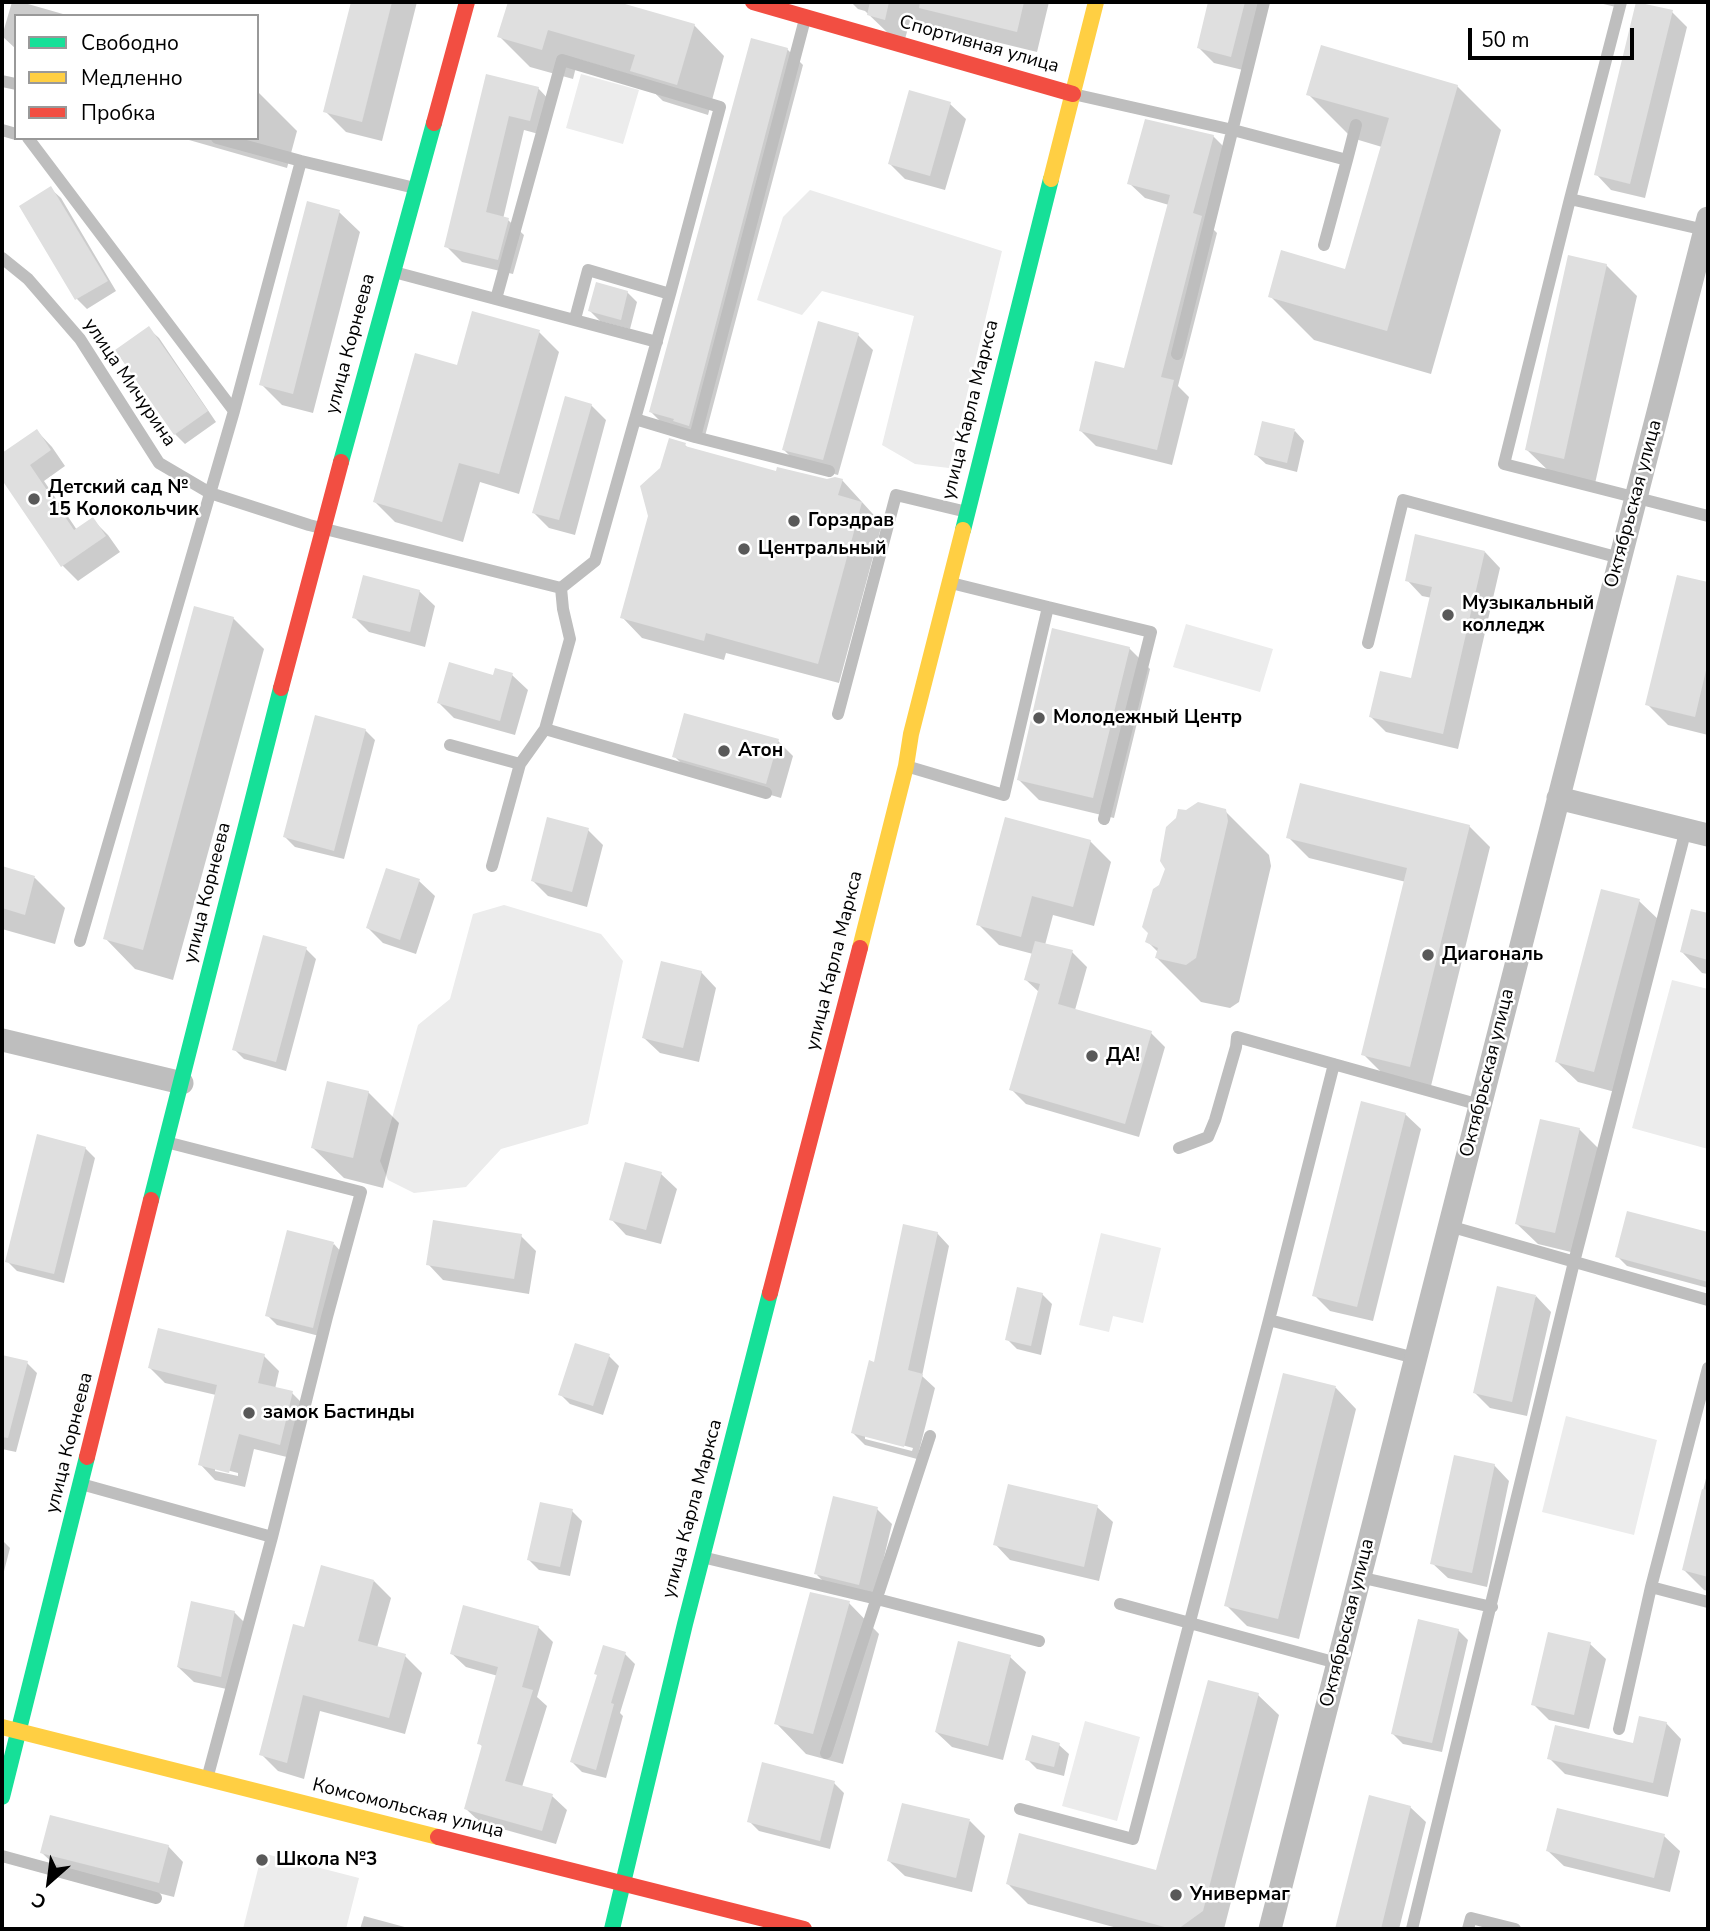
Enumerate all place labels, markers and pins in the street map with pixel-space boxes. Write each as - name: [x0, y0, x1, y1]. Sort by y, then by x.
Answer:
- place label: Детский сад № 15 Колокольчик: [48, 477, 199, 521]
- marker: Детский сад № 15 Колокольчик: [26, 491, 42, 507]
- place label: Горздрав: [808, 510, 894, 532]
- marker: Горздрав: [786, 513, 802, 529]
- place label: Центральный: [758, 538, 886, 560]
- marker: Центральный: [736, 541, 752, 557]
- place label: Музыкальный колледж: [1462, 593, 1594, 637]
- marker: Музыкальный колледж: [1440, 607, 1456, 623]
- place label: Молодежный Центр: [1053, 707, 1242, 729]
- marker: Молодежный Центр: [1031, 710, 1047, 726]
- place label: Атон: [738, 740, 783, 762]
- marker: Атон: [716, 743, 732, 759]
- place label: Диагональ: [1442, 944, 1543, 966]
- marker: Диагональ: [1420, 947, 1436, 963]
- place label: ДА!: [1106, 1045, 1140, 1067]
- marker: ДА!: [1084, 1048, 1100, 1064]
- place label: замок Бастинды: [263, 1402, 415, 1424]
- marker: замок Бастинды: [241, 1405, 257, 1421]
- place label: Школа №3: [276, 1849, 377, 1871]
- marker: Школа №3: [254, 1852, 270, 1868]
- place label: Универмаг: [1190, 1884, 1290, 1906]
- marker: Универмаг: [1168, 1887, 1184, 1903]

